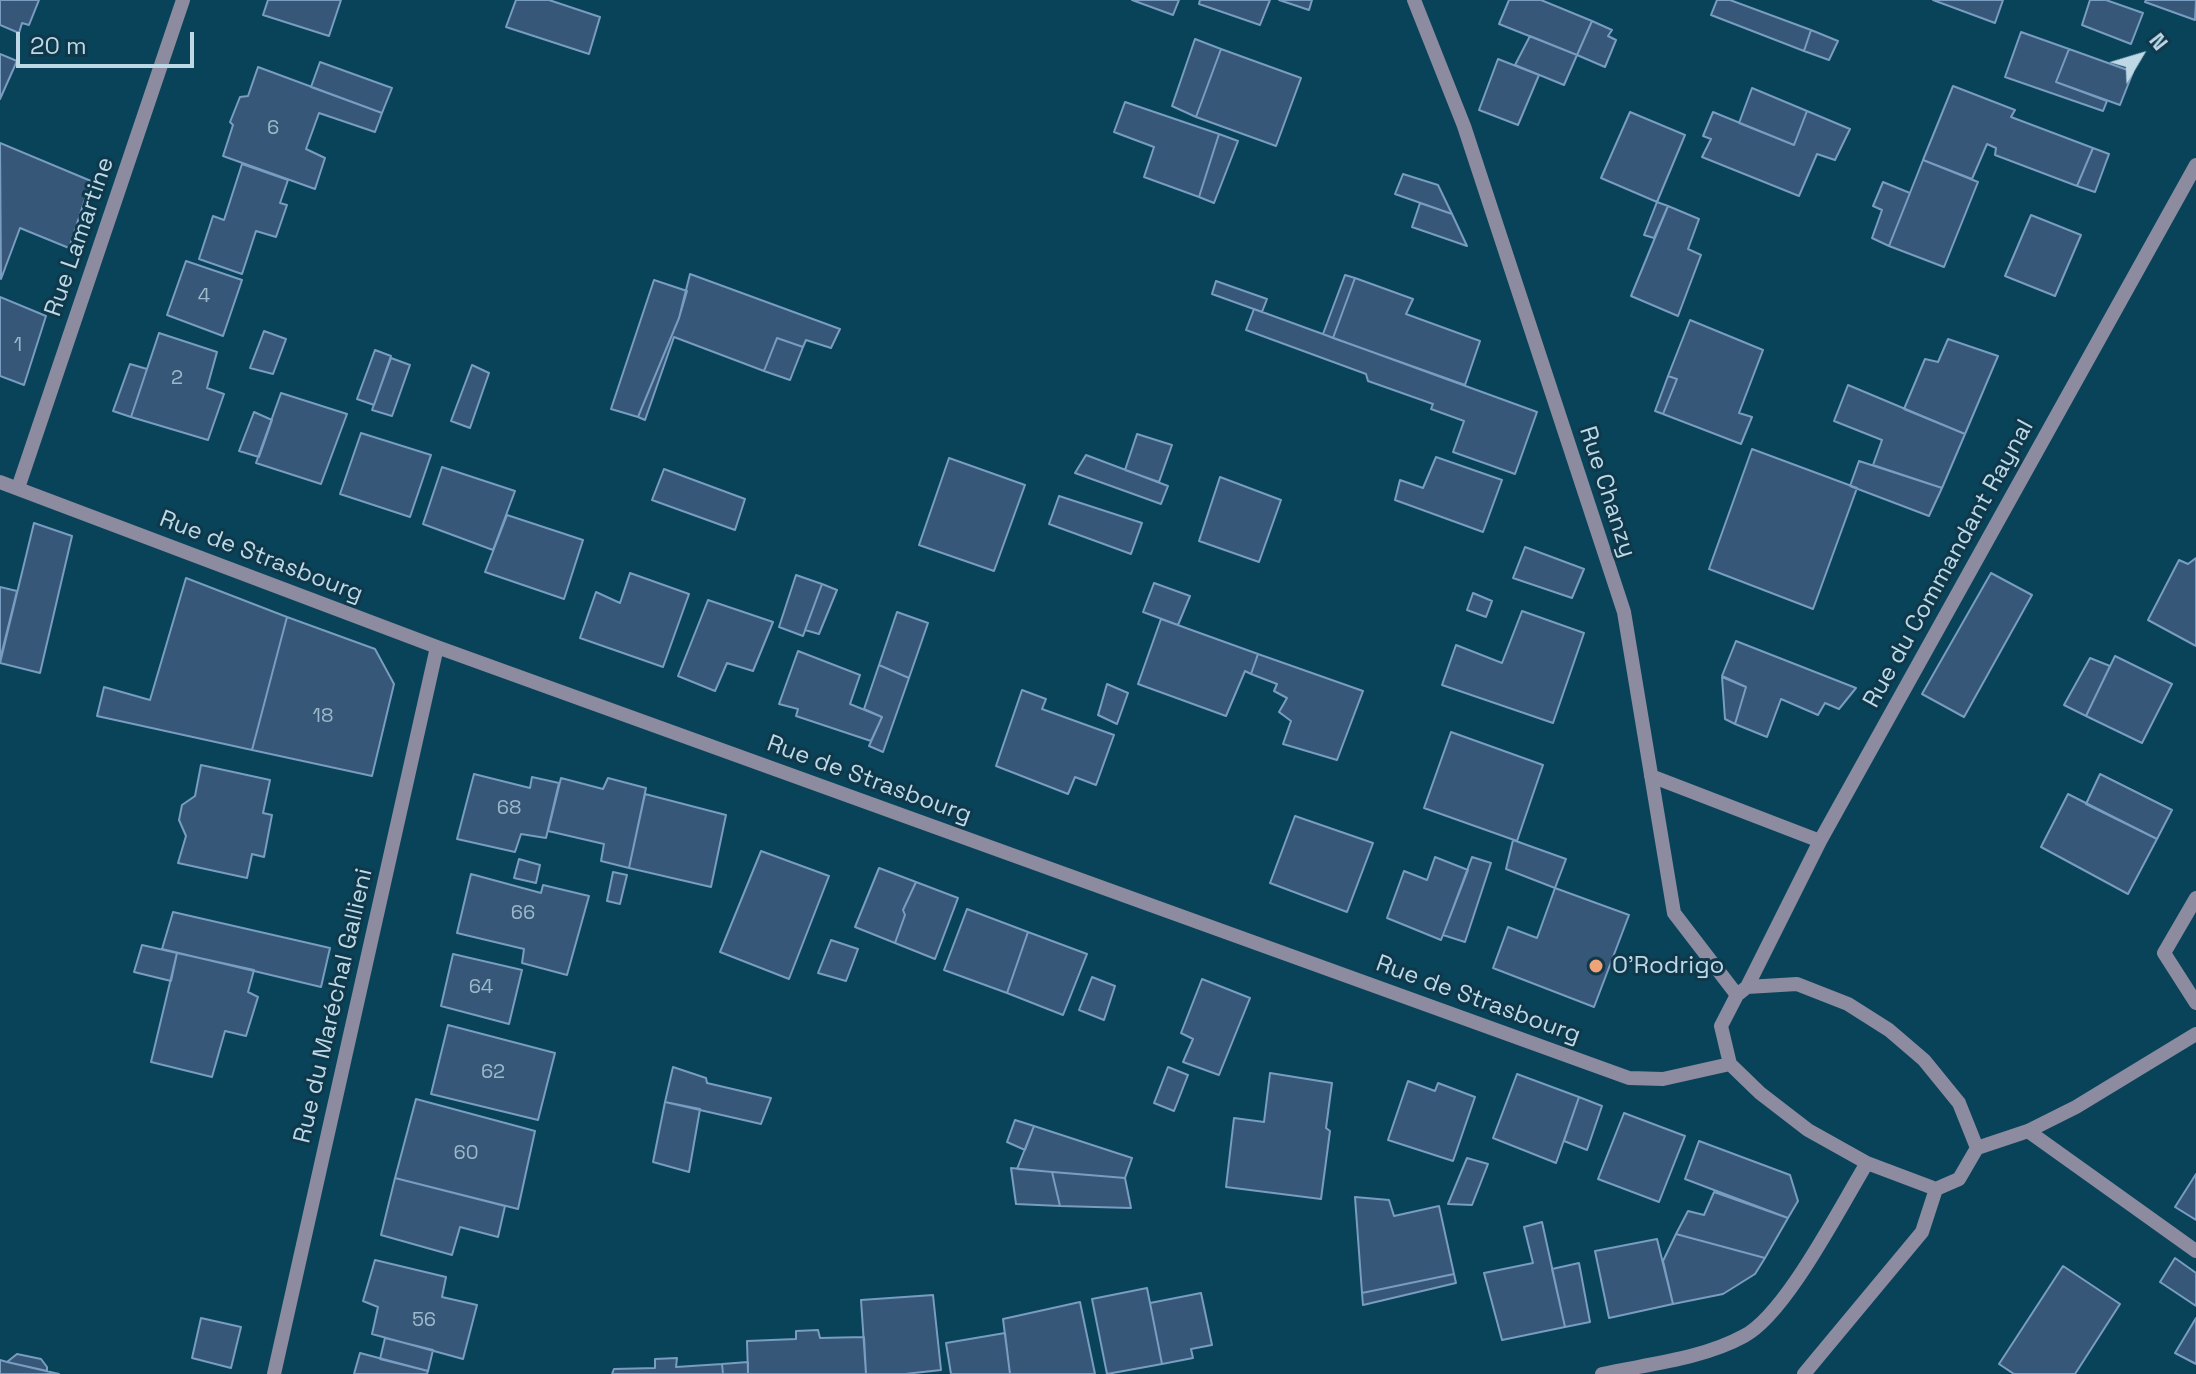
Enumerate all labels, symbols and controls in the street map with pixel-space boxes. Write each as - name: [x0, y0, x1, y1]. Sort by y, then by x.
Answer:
- scale bar: [20, 16, 198, 66]
- north arrow: [2100, 16, 2180, 96]
- text: N: [2143, 27, 2174, 56]
- text: 20 m: [30, 30, 87, 61]
- house number: 6: [267, 117, 279, 141]
- street label: Rue Lamartine: [39, 154, 121, 320]
- house number: 4: [198, 285, 210, 309]
- house number: 1: [14, 334, 22, 358]
- house number: 2: [171, 367, 183, 391]
- street label: Rue du Commandant Raynal: [1858, 415, 2040, 713]
- street label: Rue Chanzy: [1572, 423, 1642, 561]
- street label: Rue de Strasbourg: [155, 505, 367, 609]
- house number: 18: [313, 705, 333, 729]
- street label: Rue de Strasbourg: [763, 730, 975, 830]
- house number: 68: [497, 797, 521, 821]
- street label: Rue du Maréchal Gallieni: [288, 866, 380, 1146]
- house number: 66: [511, 902, 535, 926]
- street label: Rue de Strasbourg: [1372, 950, 1584, 1050]
- place label: O'Rodrigo: [1612, 952, 1724, 980]
- marker: O'Rodrigo: [1587, 957, 1605, 975]
- house number: 64: [469, 976, 493, 1000]
- house number: 62: [481, 1061, 505, 1085]
- house number: 60: [453, 1142, 479, 1166]
- house number: 56: [412, 1309, 436, 1333]

